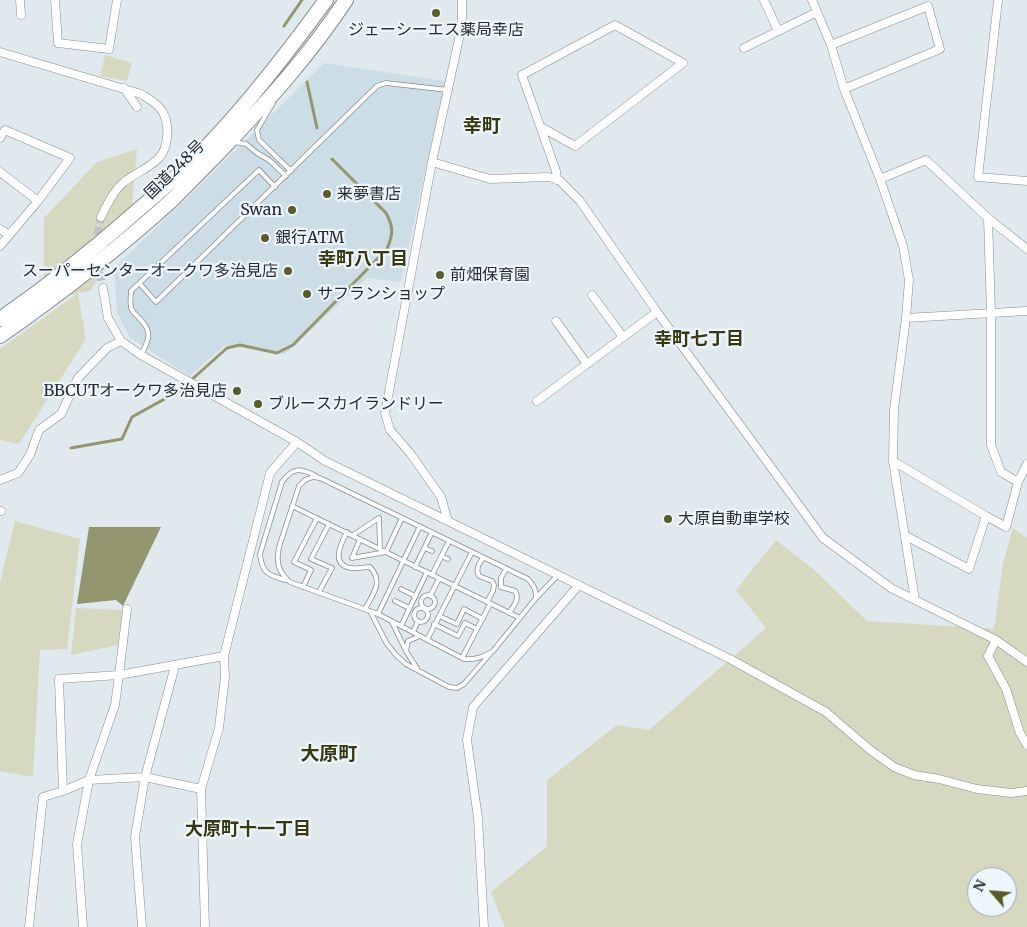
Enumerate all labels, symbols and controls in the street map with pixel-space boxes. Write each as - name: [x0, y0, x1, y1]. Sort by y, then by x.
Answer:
- marker: ジェーシーエス薬局幸店: [430, 7, 442, 19]
- place label: ジェーシーエス薬局幸店: [348, 20, 524, 40]
- district label: 幸町: [463, 116, 501, 138]
- street label: 国道248号: [141, 137, 209, 203]
- place label: 来夢書店: [337, 184, 401, 204]
- marker: 来夢書店: [321, 188, 333, 200]
- place label: Swan: [240, 200, 282, 220]
- marker: Swan: [286, 204, 298, 216]
- place label: 銀行ATM: [275, 228, 344, 248]
- marker: 銀行ATM: [259, 232, 271, 244]
- district label: 幸町八丁目: [318, 249, 408, 271]
- place label: スーパーセンターオークワ多治見店: [22, 261, 278, 281]
- marker: スーパーセンターオークワ多治見店: [282, 265, 294, 277]
- place label: 前畑保育園: [450, 265, 530, 285]
- marker: 前畑保育園: [434, 269, 446, 281]
- place label: サフランショップ: [317, 284, 445, 304]
- marker: サフランショップ: [301, 288, 313, 300]
- district label: 幸町七丁目: [654, 329, 744, 351]
- place label: BBCUTオークワ多治見店: [43, 381, 227, 401]
- marker: BBCUTオークワ多治見店: [231, 385, 243, 397]
- place label: ブルースカイランドリー: [268, 394, 444, 414]
- marker: ブルースカイランドリー: [252, 398, 264, 410]
- place label: 大原自動車学校: [678, 509, 790, 529]
- marker: 大原自動車学校: [662, 513, 674, 525]
- district label: 大原町: [301, 744, 357, 766]
- district label: 大原町十一丁目: [185, 819, 311, 841]
- north arrow: [967, 867, 1017, 917]
- text: N: [969, 877, 990, 895]

